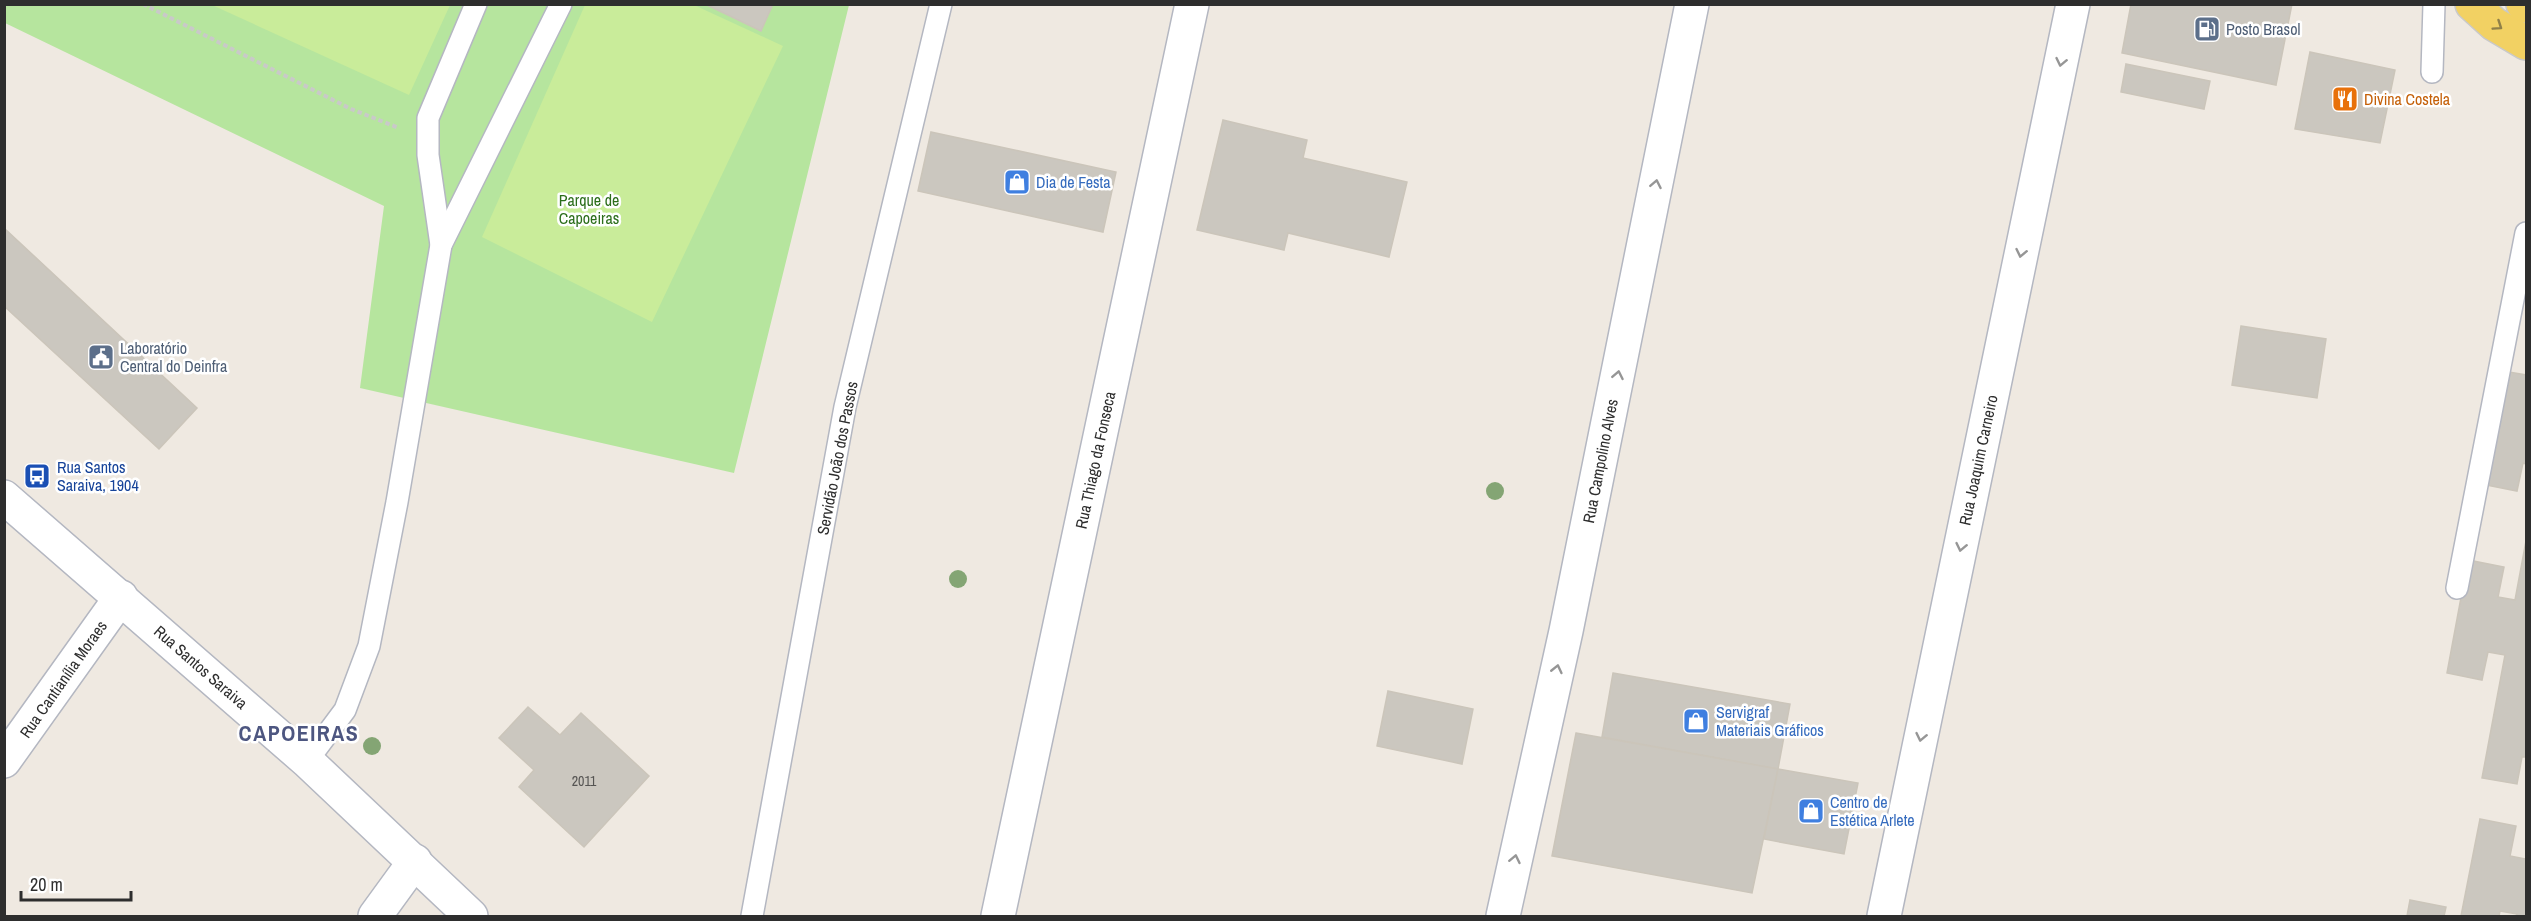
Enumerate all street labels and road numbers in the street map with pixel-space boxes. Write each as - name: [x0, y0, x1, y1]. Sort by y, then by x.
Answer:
- street label: Servidão João dos Passos: [811, 379, 863, 537]
- street label: Rua Thiago da Fonseca: [1070, 389, 1120, 531]
- street label: Rua Joaquim Carneiro: [1953, 393, 2003, 527]
- street label: Rua Campolino Alves: [1577, 397, 1623, 525]
- street label: Rua Cantianília Moraes: [14, 616, 112, 742]
- street label: Rua Santos Saraiva: [149, 620, 253, 714]

